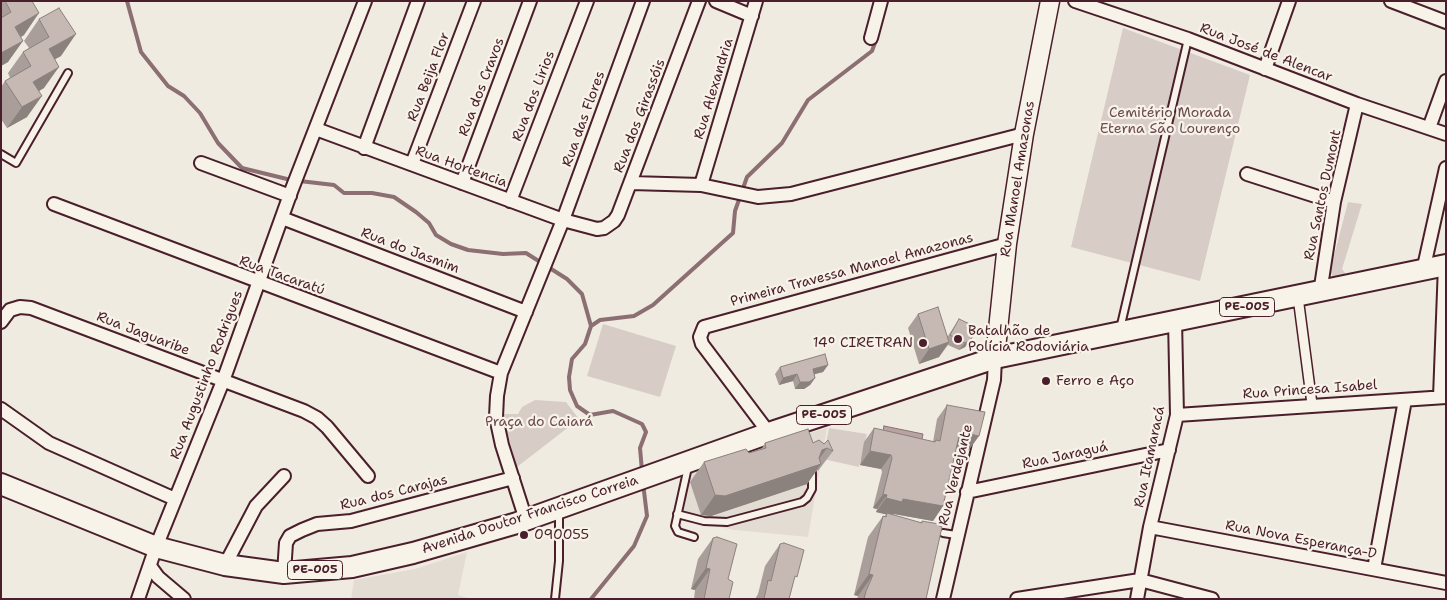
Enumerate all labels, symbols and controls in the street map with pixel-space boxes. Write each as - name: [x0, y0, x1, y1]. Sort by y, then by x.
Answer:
- street label: Rua José de Alencar: [1197, 20, 1335, 86]
- street label: Rua Beija Flor: [404, 30, 454, 124]
- street label: Rua dos Cravos: [456, 35, 508, 139]
- street label: Rua Alexandria: [691, 37, 737, 141]
- street label: Rua dos Lirios: [509, 48, 559, 144]
- street label: Rua dos Girassóis: [611, 57, 669, 175]
- street label: Rua das Flores: [559, 69, 609, 169]
- street label: Rua Manoel Amazonas: [997, 100, 1039, 258]
- park label: Cemitério Morada Eterna São Lourenço: [1100, 105, 1240, 138]
- street label: Rua Santos Dumont: [1301, 128, 1345, 262]
- street label: Rua Hortencia: [413, 143, 509, 191]
- street label: Rua do Jasmim: [358, 224, 462, 278]
- street label: Primeira Travessa Manoel Amazonas: [729, 229, 975, 311]
- street label: Rua Tacaratú: [237, 253, 327, 299]
- street label: Rua Augustinho Rodrigues: [167, 288, 247, 462]
- road number: PE-005: [1220, 298, 1274, 316]
- street label: Rua Jaguaribe: [94, 308, 192, 360]
- place label: Batalhão de Polícia Rodoviária: [968, 323, 1089, 356]
- marker: Batalhão de Polícia Rodoviária: [952, 333, 964, 345]
- place label: 14º CIRETRAN: [813, 335, 913, 351]
- marker: 14º CIRETRAN: [917, 337, 929, 349]
- place label: Ferro e Aço: [1056, 373, 1134, 389]
- marker: Ferro e Aço: [1040, 375, 1052, 387]
- street label: Rua Princesa Isabel: [1242, 377, 1378, 403]
- street label: Rua Itamaracá: [1131, 405, 1169, 509]
- road number: PE-005: [796, 406, 852, 424]
- park label: Praça do Caiará: [485, 414, 593, 430]
- street label: Rua Verdejante: [935, 423, 977, 527]
- street label: Rua Jaraguá: [1021, 439, 1109, 473]
- street label: Rua dos Carajas: [339, 472, 449, 514]
- street label: Avenida Doutor Francisco Correia: [420, 472, 640, 558]
- street label: Rua Nova Esperança-D: [1224, 517, 1378, 563]
- place label: 090055: [534, 527, 589, 543]
- marker: 090055: [518, 529, 530, 541]
- road number: PE-005: [288, 560, 342, 580]

